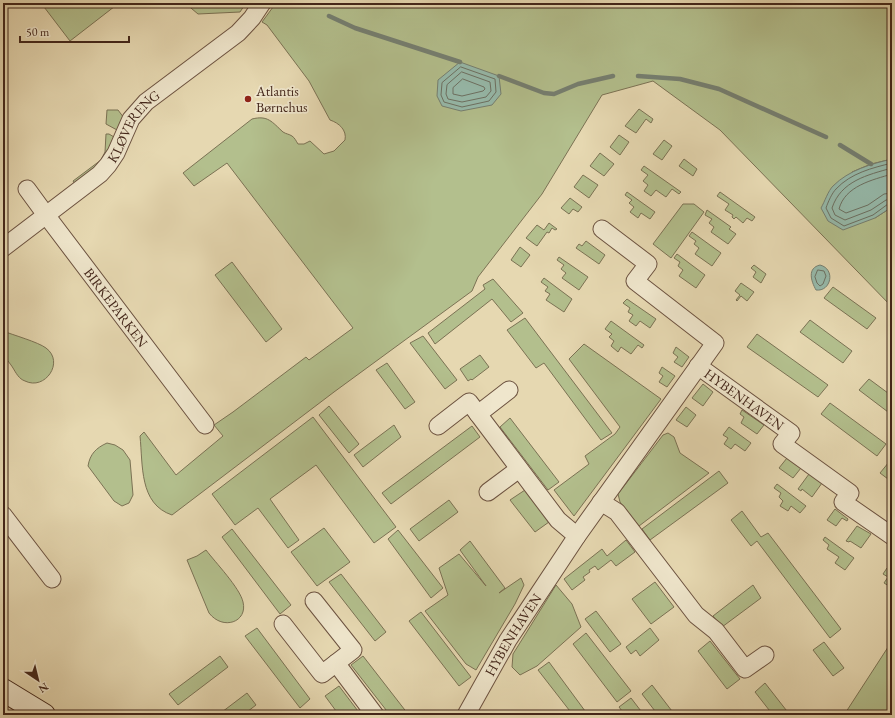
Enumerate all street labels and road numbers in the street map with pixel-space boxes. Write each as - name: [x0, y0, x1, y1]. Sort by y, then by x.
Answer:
- street label: KLØVERENG: [103, 86, 163, 166]
- street label: BIRKEPARKEN: [80, 264, 152, 351]
- street label: HYBENHAVEN: [701, 364, 788, 434]
- street label: HYBENHAVEN: [481, 590, 545, 679]

